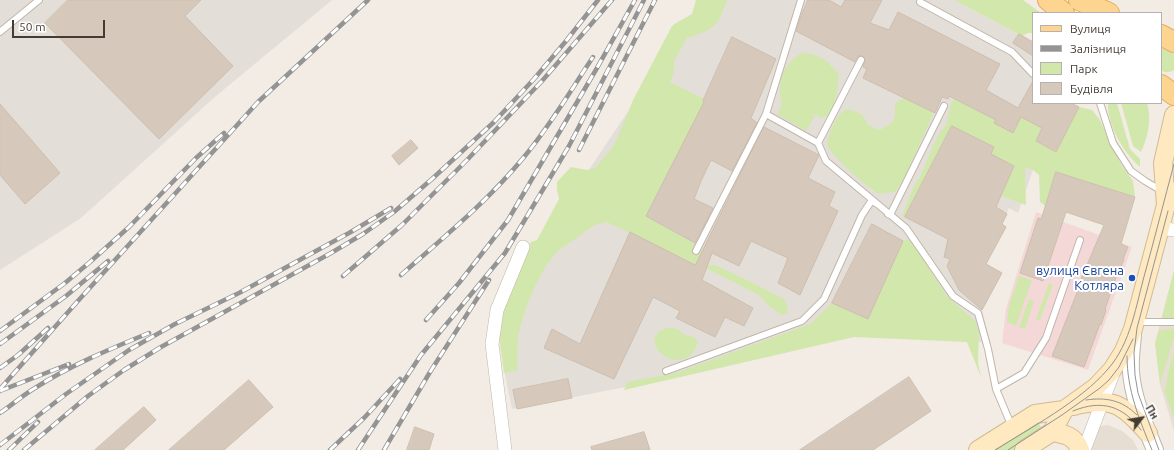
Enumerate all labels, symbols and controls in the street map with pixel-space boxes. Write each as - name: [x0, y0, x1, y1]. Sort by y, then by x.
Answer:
- scale bar: [14, 12, 107, 38]
- legend: [1032, 12, 1162, 104]
- text: 50 m: [19, 20, 46, 33]
- text: Вулиця: [1070, 22, 1111, 35]
- text: Залізниця: [1070, 42, 1126, 55]
- text: Парк: [1070, 62, 1098, 75]
- text: Будівля: [1070, 82, 1113, 95]
- place label: вулиця Євгена Котляра: [1036, 263, 1124, 294]
- marker: вулиця Євгена Котляра: [1127, 273, 1137, 283]
- north arrow: [1122, 398, 1162, 438]
- text: Пн: [1143, 403, 1161, 421]

